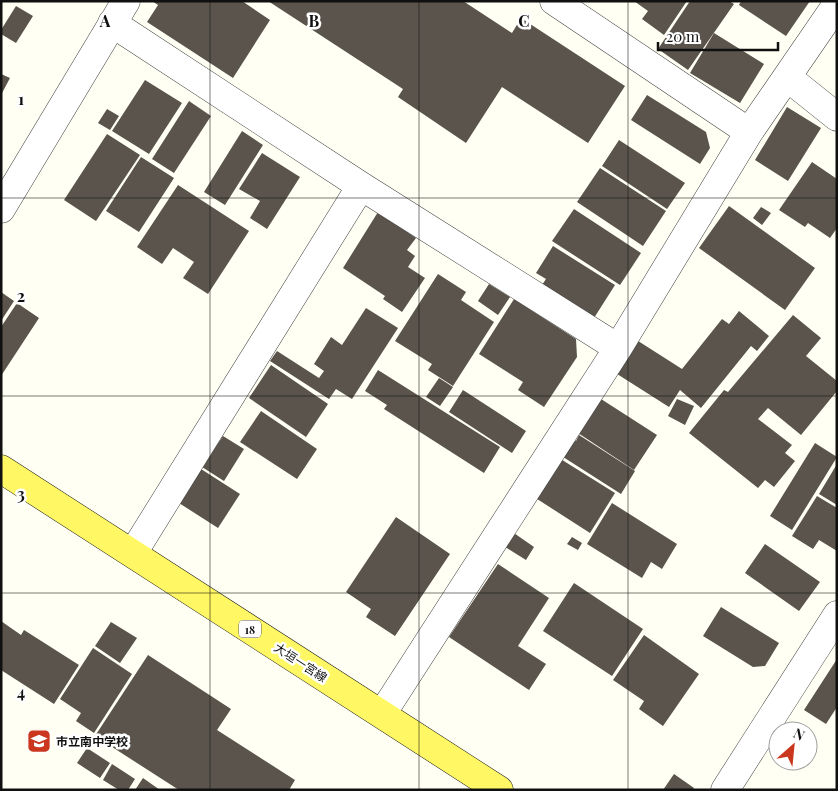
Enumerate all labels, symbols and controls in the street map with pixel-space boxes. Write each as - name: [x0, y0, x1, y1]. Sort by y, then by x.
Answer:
- text: A: [99, 10, 111, 31]
- text: B: [309, 10, 320, 31]
- text: C: [518, 10, 530, 31]
- scale bar: [658, 20, 778, 52]
- text: 20 m: [666, 26, 700, 46]
- text: 1: [18, 88, 24, 109]
- text: 2: [17, 285, 25, 306]
- text: 3: [17, 483, 25, 504]
- road number: 18: [239, 620, 261, 638]
- street label: 大垣一宮線: [271, 639, 331, 685]
- text: 4: [17, 681, 25, 702]
- north arrow: [768, 721, 818, 771]
- text: N: [790, 723, 808, 745]
- school or university icon: 市立南中学校: [26, 728, 52, 754]
- place label: 市立南中学校: [56, 733, 128, 749]

